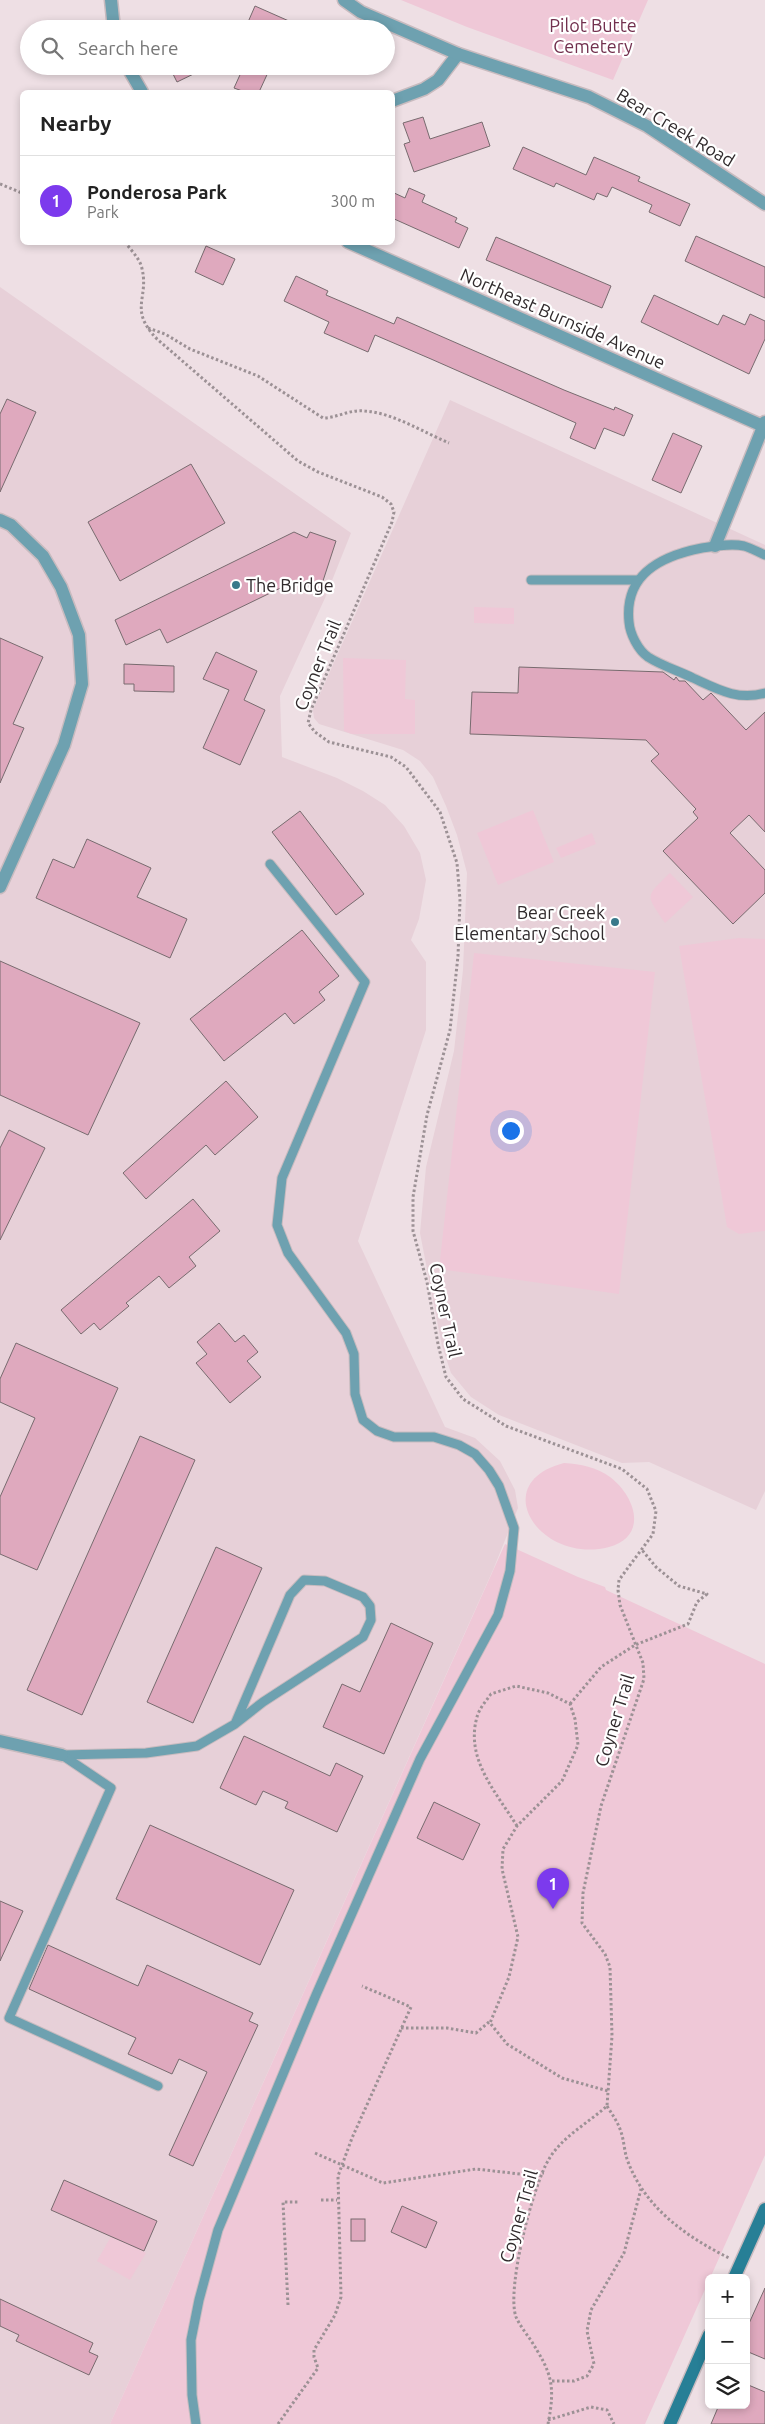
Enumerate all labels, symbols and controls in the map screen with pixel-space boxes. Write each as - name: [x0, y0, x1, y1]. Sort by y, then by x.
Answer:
- park label: Pilot Butte Cemetery: [549, 15, 637, 56]
- search box: [20, 20, 395, 75]
- icon: search: [38, 34, 66, 62]
- text: Search here: [78, 37, 178, 59]
- street label: Bear Creek Road: [613, 84, 739, 170]
- text: Nearby: [40, 111, 111, 135]
- text: Ponderosa Park: [87, 181, 227, 203]
- text: 1: [51, 192, 61, 210]
- text: 300 m: [330, 192, 375, 210]
- text: Park: [87, 203, 119, 221]
- street label: Northeast Burnside Avenue: [458, 264, 668, 372]
- place label: The Bridge: [246, 575, 334, 595]
- marker: The Bridge: [230, 579, 242, 591]
- street label: Coyner Trail: [290, 617, 344, 713]
- place label: Bear Creek Elementary School: [454, 902, 605, 943]
- marker: Bear Creek Elementary School: [609, 916, 621, 928]
- your location: [498, 1118, 524, 1144]
- street label: Coyner Trail: [426, 1261, 466, 1359]
- street label: Coyner Trail: [590, 1671, 638, 1769]
- pin: 1: [537, 1868, 569, 1909]
- street label: Coyner Trail: [495, 2167, 541, 2265]
- map controls: [705, 2274, 750, 2409]
- button: +: [705, 2274, 750, 2319]
- button: −: [705, 2319, 750, 2364]
- button: layers: [705, 2364, 750, 2409]

